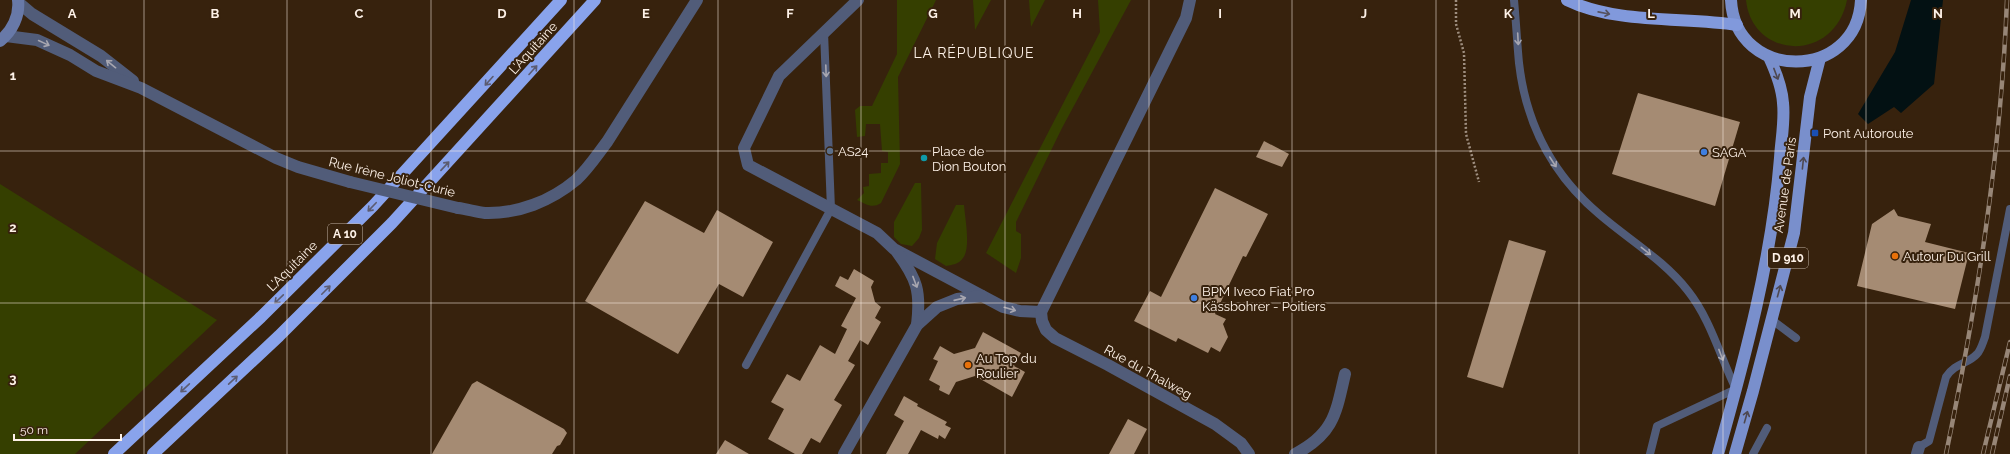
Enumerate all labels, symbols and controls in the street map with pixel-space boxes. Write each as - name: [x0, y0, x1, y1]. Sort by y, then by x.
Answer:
- text: A: [68, 6, 77, 21]
- text: B: [211, 6, 220, 21]
- text: C: [355, 6, 364, 21]
- text: D: [497, 6, 507, 21]
- text: E: [642, 6, 650, 21]
- text: F: [786, 6, 794, 21]
- text: G: [928, 6, 938, 21]
- text: H: [1072, 6, 1082, 21]
- text: I: [1218, 6, 1222, 21]
- text: J: [1361, 6, 1367, 21]
- text: K: [1504, 6, 1513, 21]
- text: L: [1647, 6, 1655, 21]
- text: M: [1789, 6, 1801, 21]
- text: N: [1933, 6, 1943, 21]
- one-way arrow: [1597, 9, 1610, 17]
- street label: L'Aquitaine: [506, 19, 560, 77]
- one-way arrow: [1514, 32, 1521, 45]
- one-way arrow: [38, 40, 50, 47]
- district label: LA RÉPUBLIQUE: [913, 44, 1035, 61]
- one-way arrow: [105, 60, 116, 68]
- one-way arrow: [822, 64, 830, 77]
- one-way arrow: [528, 65, 538, 75]
- text: 1: [10, 68, 17, 83]
- one-way arrow: [1773, 68, 1781, 80]
- one-way arrow: [484, 76, 493, 86]
- place label: Pont Autoroute: [1823, 126, 1914, 141]
- marker: Pont Autoroute: [1810, 128, 1820, 138]
- street label: Avenue de Paris: [1771, 136, 1799, 234]
- place label: AS24: [838, 144, 868, 159]
- place label: Place de Dion Bouton: [932, 144, 1006, 174]
- place label: SAGA: [1712, 145, 1746, 160]
- marker: AS24: [825, 146, 835, 156]
- marker: SAGA: [1699, 147, 1709, 157]
- marker: Place de Dion Bouton: [919, 153, 929, 163]
- street label: Rue Irène Joliot-Curie: [327, 154, 457, 200]
- one-way arrow: [1549, 156, 1557, 168]
- one-way arrow: [1799, 157, 1807, 170]
- one-way arrow: [440, 161, 449, 171]
- one-way arrow: [367, 202, 377, 212]
- text: 2: [9, 220, 17, 235]
- road number: A 10: [328, 224, 362, 244]
- street label: L'Aquitaine: [264, 238, 320, 294]
- one-way arrow: [1641, 247, 1652, 255]
- road number: D 910: [1768, 248, 1808, 268]
- place label: Autour Du Grill: [1903, 249, 1991, 264]
- marker: Autour Du Grill: [1890, 251, 1900, 261]
- one-way arrow: [911, 275, 919, 287]
- place label: BPM Iveco Fiat Pro Kässbohrer - Poitiers: [1202, 284, 1326, 314]
- one-way arrow: [321, 285, 331, 294]
- one-way arrow: [1776, 285, 1784, 298]
- marker: BPM Iveco Fiat Pro Kässbohrer - Poitiers: [1189, 293, 1199, 303]
- one-way arrow: [274, 294, 284, 304]
- one-way arrow: [953, 295, 966, 303]
- one-way arrow: [1004, 306, 1017, 313]
- street label: Rue du Thalweg: [1102, 342, 1194, 402]
- one-way arrow: [1717, 348, 1725, 360]
- place label: Au Top du Roulier: [976, 351, 1037, 381]
- marker: Au Top du Roulier: [963, 360, 973, 370]
- text: 3: [9, 371, 17, 386]
- one-way arrow: [227, 376, 237, 385]
- one-way arrow: [180, 384, 190, 393]
- one-way arrow: [1743, 410, 1750, 423]
- scale bar: [14, 416, 121, 442]
- text: 50 m: [20, 423, 48, 437]

